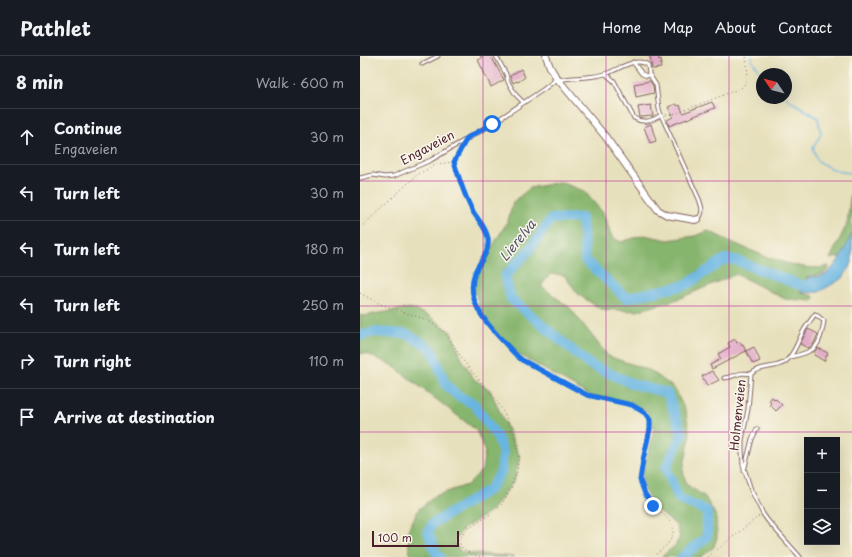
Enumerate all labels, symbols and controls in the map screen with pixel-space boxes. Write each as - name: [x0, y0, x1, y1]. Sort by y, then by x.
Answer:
- text: Pathlet: [20, 14, 91, 42]
- text: Home: [602, 17, 641, 38]
- text: Map: [663, 17, 693, 38]
- text: About: [715, 17, 756, 38]
- text: Contact: [778, 17, 832, 38]
- north arrow: [756, 68, 792, 104]
- text: 8 min: [16, 69, 64, 95]
- text: Walk · 600 m: [256, 73, 344, 92]
- route start: [483, 115, 501, 133]
- text: Continue: [54, 116, 122, 139]
- street label: Engaveien: [397, 125, 457, 169]
- icon: ahead: [16, 126, 38, 148]
- text: 30 m: [310, 127, 344, 146]
- text: Engaveien: [54, 139, 118, 158]
- text: Turn left: [54, 181, 120, 204]
- icon: left: [16, 182, 38, 204]
- text: 30 m: [310, 183, 344, 202]
- water label: Lierelva: [494, 214, 540, 265]
- text: Turn left: [54, 237, 120, 260]
- icon: left: [16, 238, 38, 260]
- text: 180 m: [305, 239, 344, 258]
- text: Turn left: [54, 293, 120, 316]
- icon: left: [16, 294, 38, 316]
- text: 250 m: [302, 295, 344, 314]
- text: Turn right: [54, 349, 131, 372]
- icon: right: [16, 350, 38, 372]
- text: 110 m: [309, 351, 344, 370]
- street label: Holmenveien: [724, 378, 750, 452]
- text: Arrive at destination: [54, 405, 215, 428]
- icon: arrive: [16, 406, 38, 428]
- map controls: [804, 437, 840, 545]
- button: +: [804, 437, 840, 473]
- button: −: [804, 473, 840, 509]
- route end: [644, 497, 662, 515]
- button: layers: [804, 509, 840, 545]
- scale bar: [372, 529, 459, 548]
- text: 100 m: [378, 529, 412, 546]

